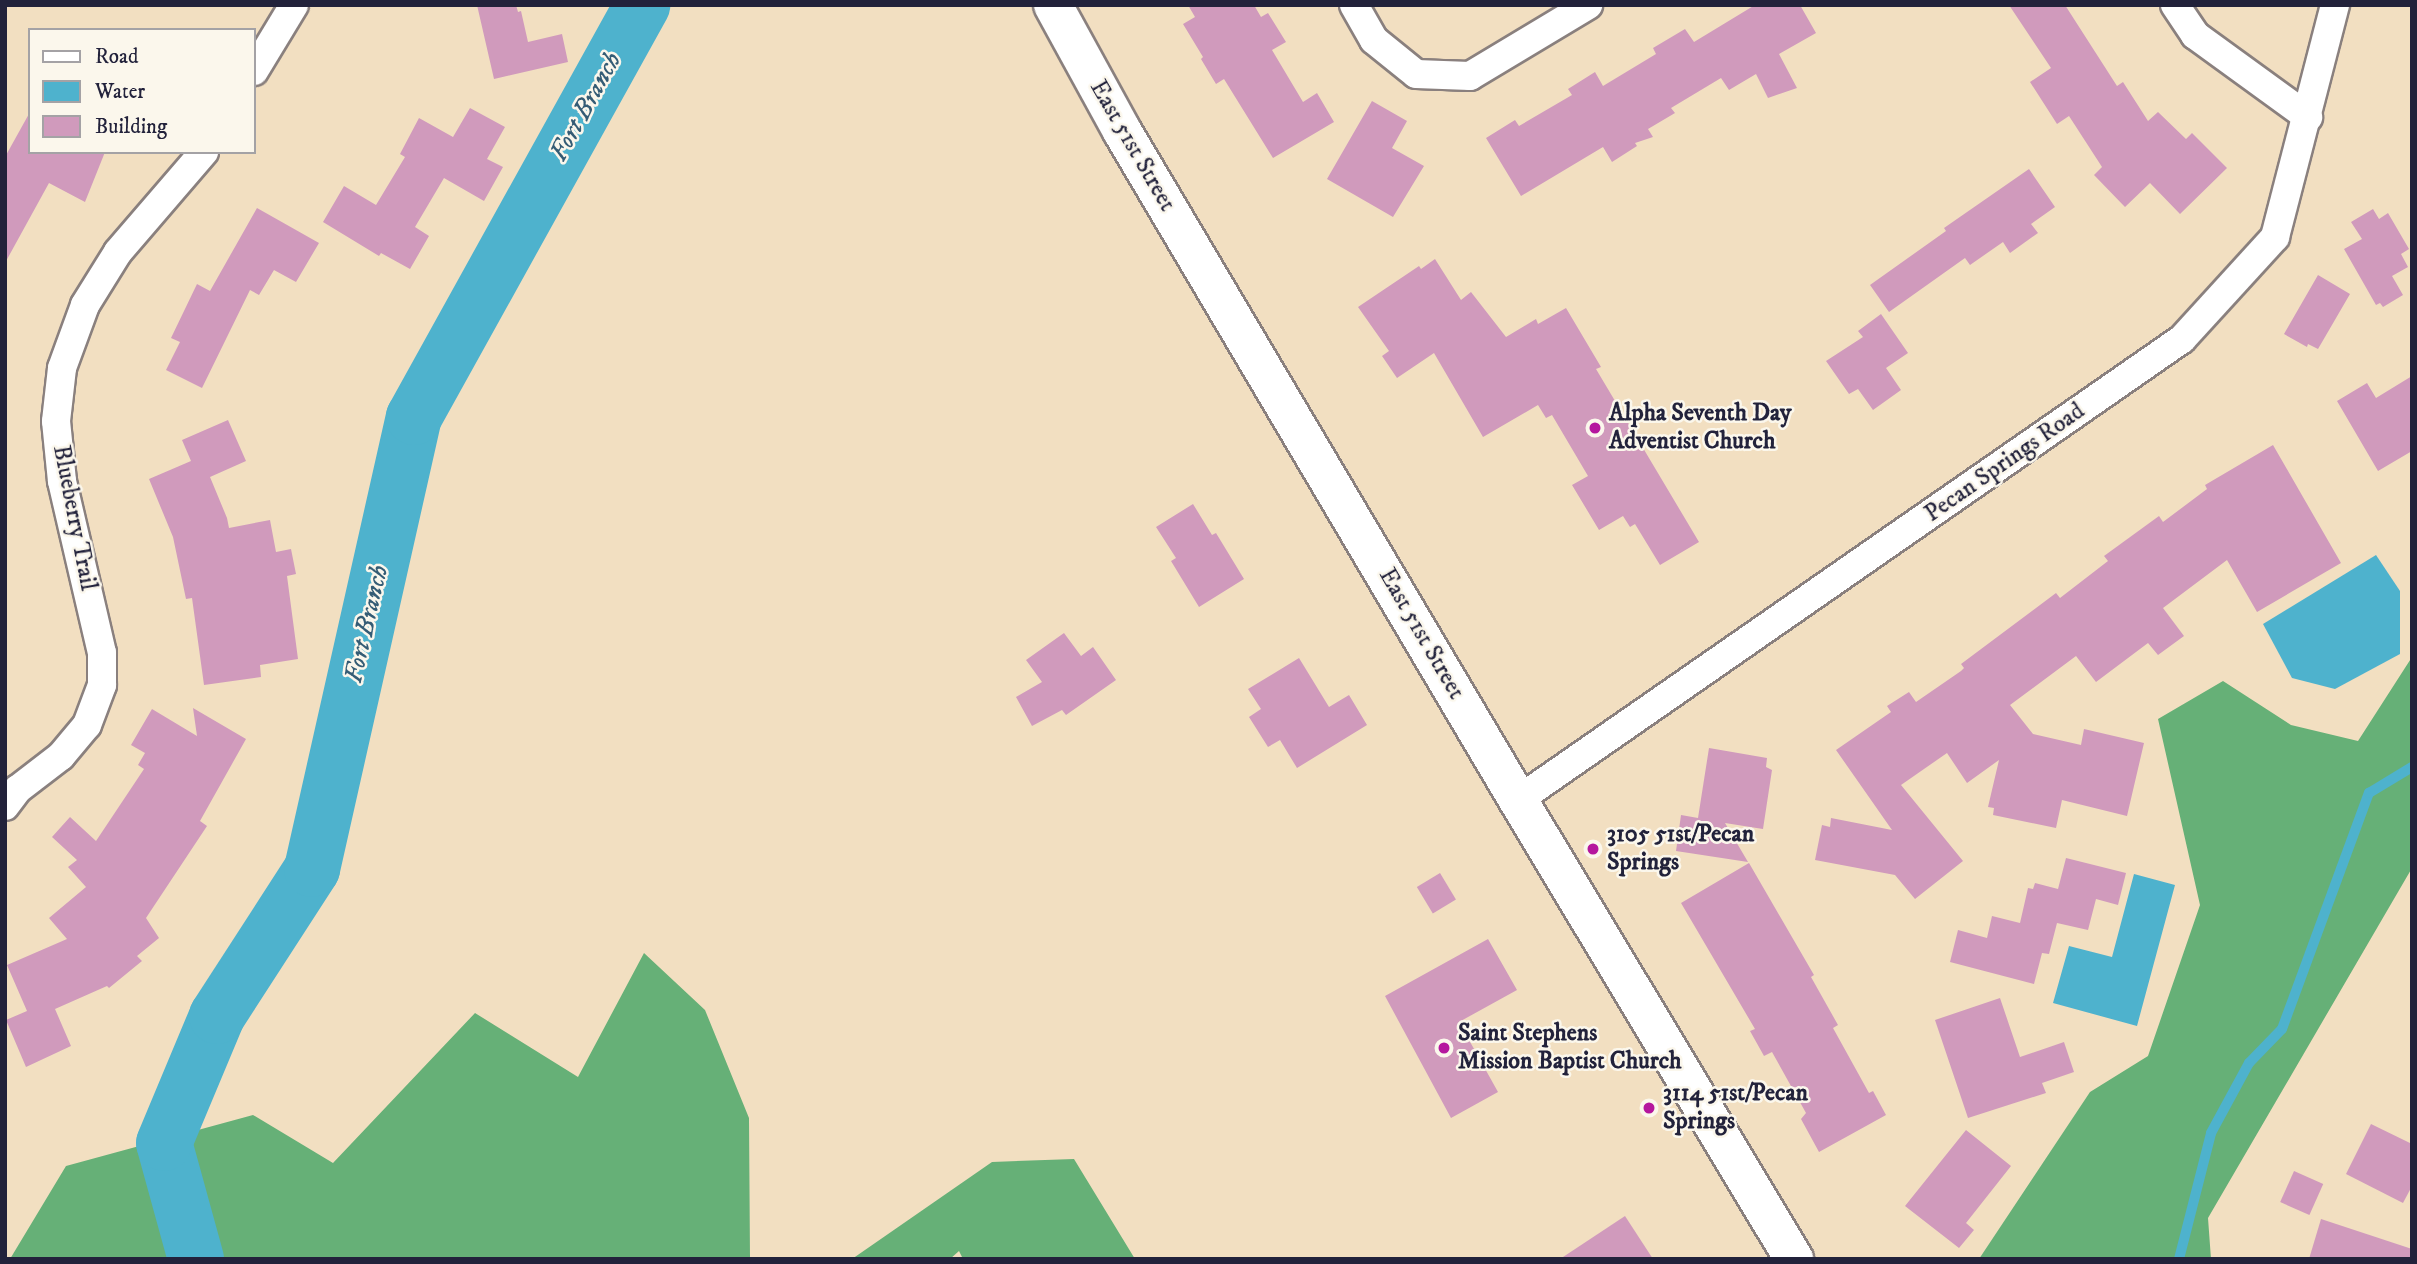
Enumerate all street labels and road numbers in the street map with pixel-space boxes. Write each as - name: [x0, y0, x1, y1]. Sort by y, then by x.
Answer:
- street label: East 51st Street: [1083, 75, 1181, 217]
- street label: Pecan Springs Road: [1920, 397, 2090, 529]
- street label: Blueberry Trail: [46, 443, 102, 593]
- street label: East 51st Street: [1372, 563, 1470, 705]

